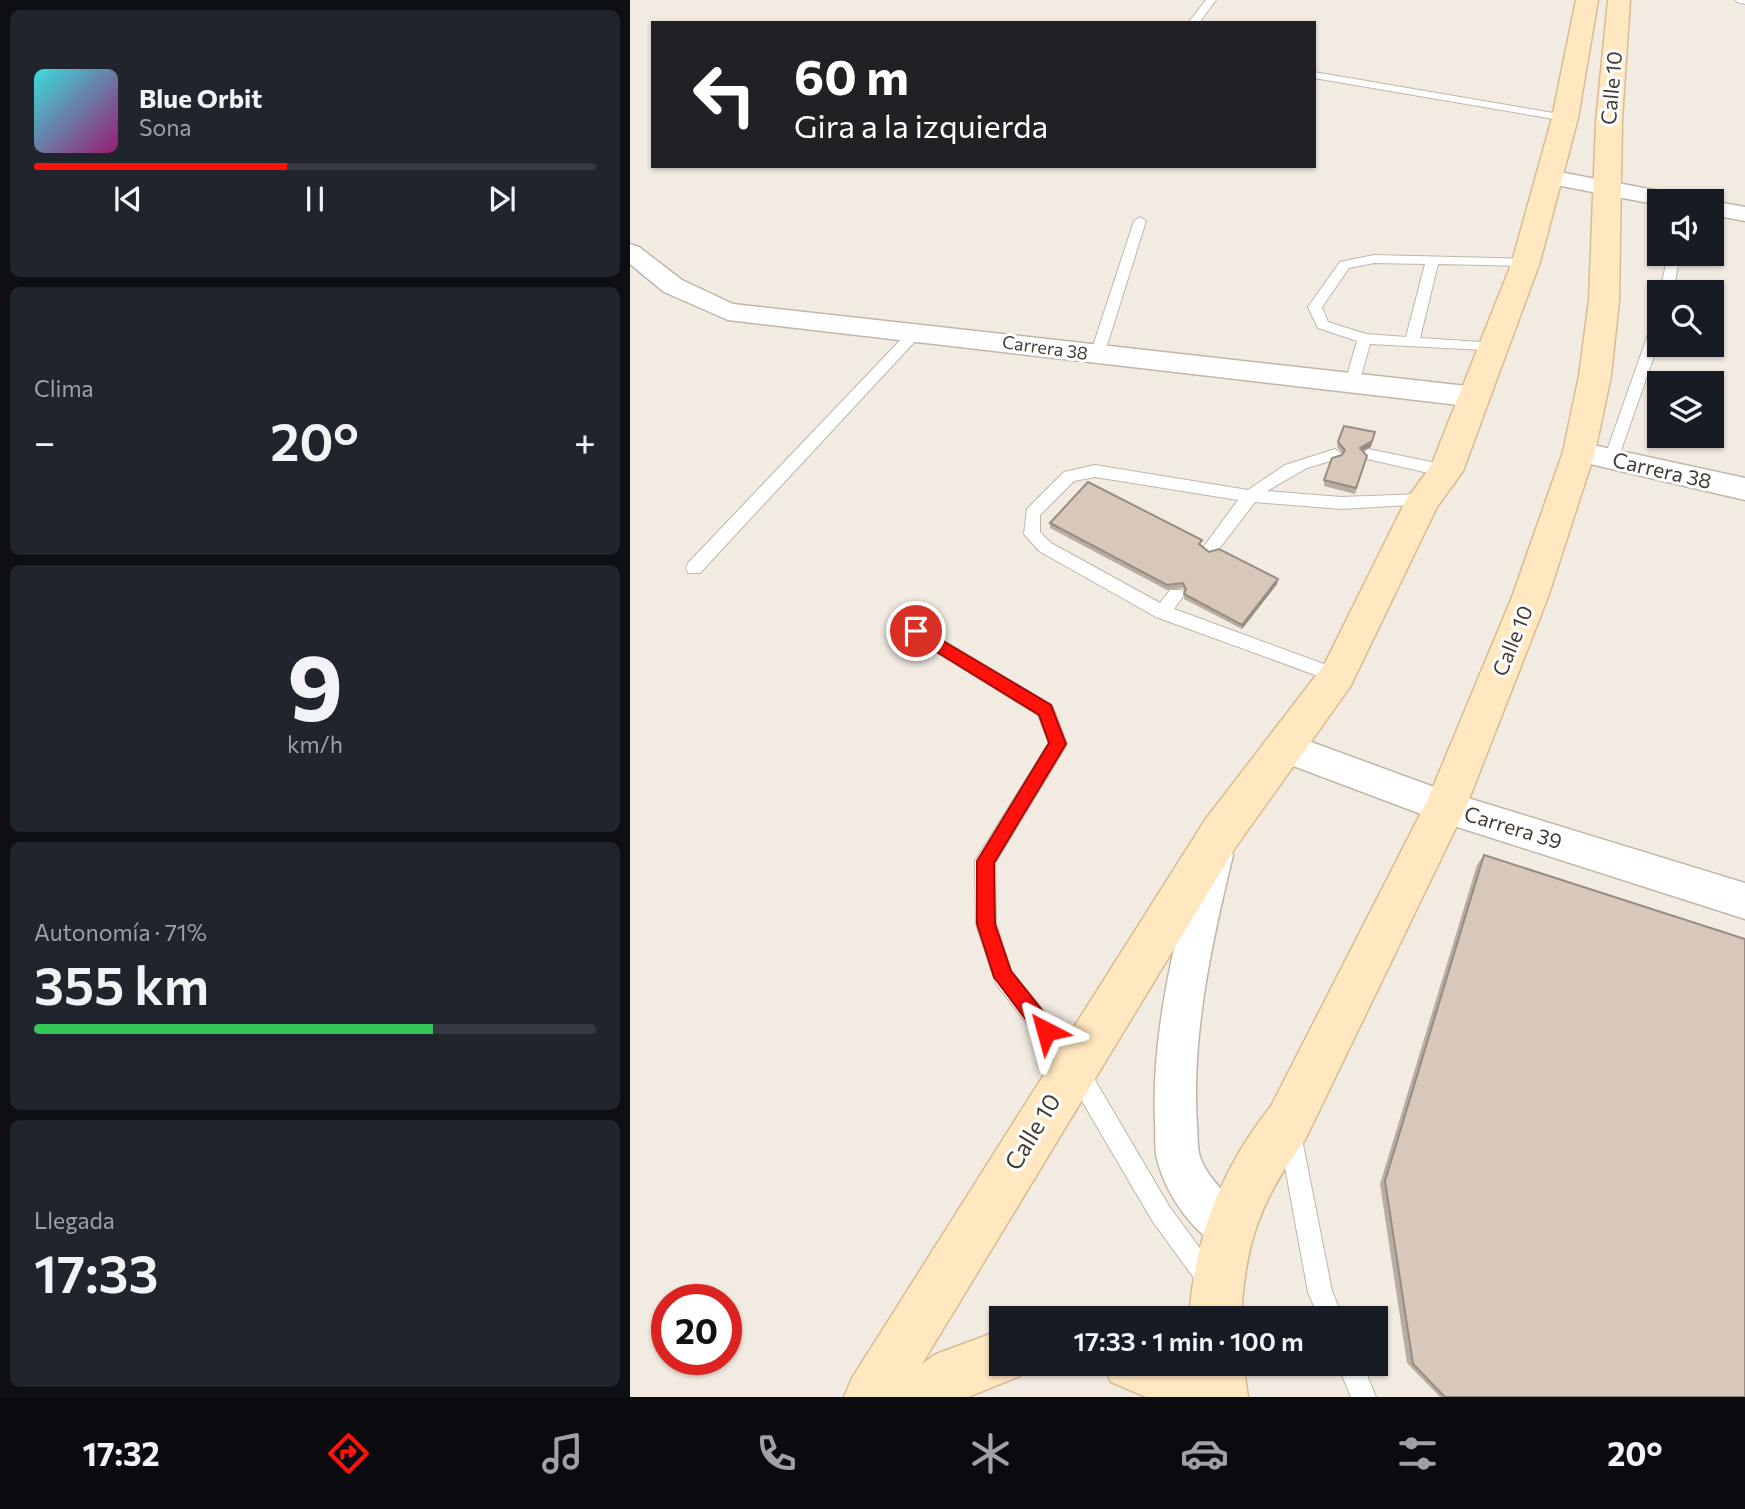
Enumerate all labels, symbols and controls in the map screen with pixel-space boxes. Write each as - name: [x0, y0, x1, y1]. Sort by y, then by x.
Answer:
- text: 60 m: [794, 45, 909, 105]
- icon: left: [679, 49, 770, 140]
- street label: Calle 10: [1595, 50, 1626, 126]
- text: Blue Orbit: [139, 82, 262, 113]
- text: Gira a la izquierda: [794, 105, 1048, 145]
- text: Sona: [139, 113, 191, 141]
- icon: previous: [109, 180, 147, 218]
- icon: pause: [296, 180, 334, 218]
- icon: next: [483, 180, 521, 218]
- map controls: [1647, 189, 1724, 448]
- button: sound: [1647, 189, 1724, 266]
- button: search: [1647, 280, 1724, 357]
- street label: Carrera 38: [1001, 330, 1090, 364]
- button: layers: [1647, 371, 1724, 448]
- text: Clima: [34, 374, 94, 402]
- text: 20°: [270, 408, 359, 472]
- text: −: [34, 417, 56, 464]
- text: +: [574, 417, 596, 464]
- street label: Carrera 38: [1610, 446, 1714, 493]
- pin: [886, 601, 946, 661]
- street label: Calle 10: [1486, 602, 1537, 679]
- icon: arrive: [897, 612, 935, 650]
- text: 9: [287, 628, 343, 740]
- text: km/h: [287, 730, 343, 758]
- street label: Carrera 39: [1462, 800, 1565, 853]
- text: Autonomía · 71%: [34, 918, 207, 946]
- text: 355 km: [34, 952, 209, 1016]
- position arrow: [1009, 994, 1083, 1068]
- street label: Calle 10: [998, 1088, 1066, 1175]
- text: Llegada: [34, 1206, 115, 1234]
- text: 17:33: [34, 1240, 159, 1304]
- speed limit sign: 20: [651, 1284, 742, 1375]
- text: 17:33 · 1 min · 100 m: [1073, 1325, 1304, 1356]
- icon: directions: [324, 1429, 373, 1478]
- icon: music: [538, 1429, 587, 1478]
- icon: phone: [752, 1429, 801, 1478]
- icon: climate: [966, 1429, 1015, 1478]
- icon: car: [1180, 1429, 1229, 1478]
- icon: filters: [1393, 1429, 1442, 1478]
- text: 17:32: [82, 1433, 160, 1473]
- text: 20°: [1607, 1433, 1663, 1473]

